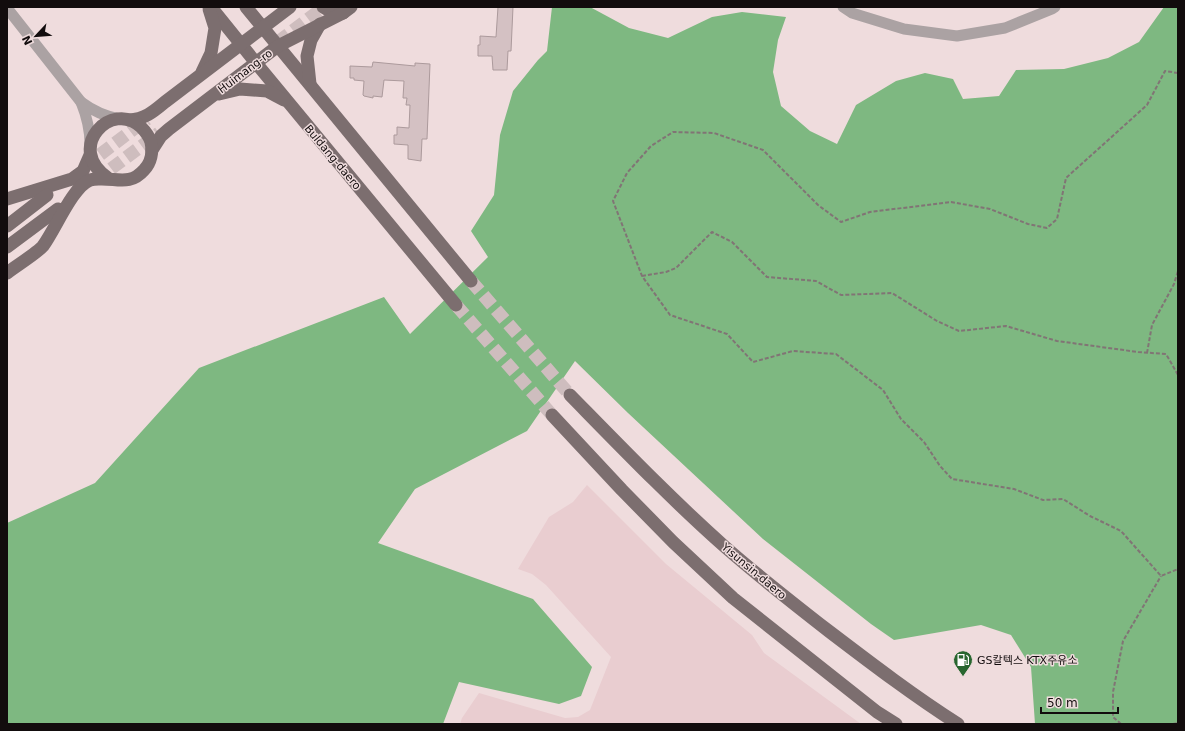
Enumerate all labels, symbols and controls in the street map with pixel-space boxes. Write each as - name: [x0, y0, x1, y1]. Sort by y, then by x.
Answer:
- north arrow: [16, 16, 56, 56]
- text: N: [20, 33, 35, 47]
- street label: Huimang-ro: [216, 47, 275, 96]
- street label: Buldang-daero: [302, 122, 364, 193]
- street label: Yisunsin-daero: [718, 540, 789, 602]
- fuel station icon: GS칼텍스 KTX주유소: [952, 649, 974, 677]
- place label: GS칼텍스 KTX주유소: [977, 654, 1077, 667]
- scale bar: [1041, 689, 1118, 715]
- text: 50 m: [1047, 696, 1078, 710]

